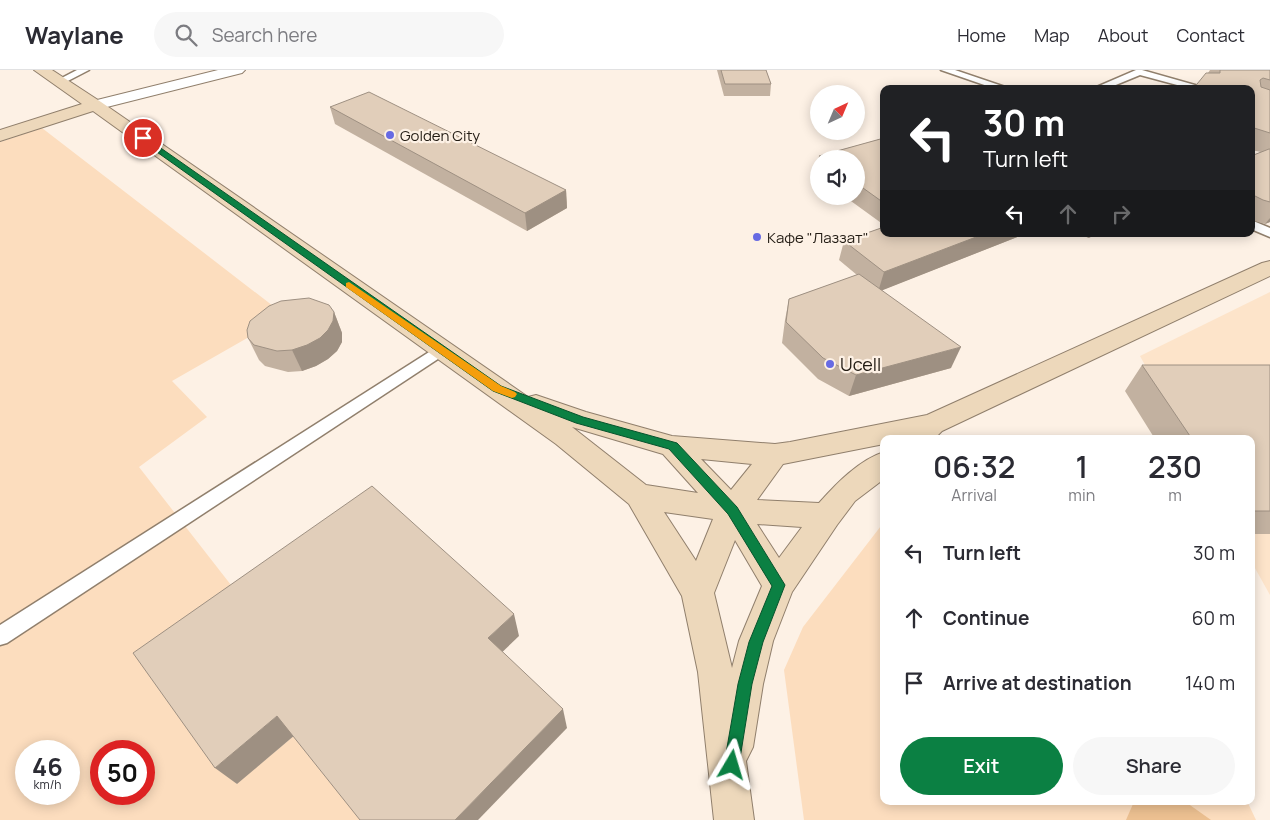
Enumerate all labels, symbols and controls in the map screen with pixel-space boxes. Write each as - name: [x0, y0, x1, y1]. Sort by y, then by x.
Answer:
- search box: [154, 12, 504, 57]
- text: Waylane: [25, 18, 124, 51]
- icon: search: [172, 21, 200, 49]
- text: Search here: [212, 22, 317, 48]
- text: Home: [957, 23, 1006, 47]
- text: Map: [1034, 23, 1070, 47]
- text: About: [1098, 23, 1148, 47]
- text: Contact: [1176, 23, 1245, 47]
- north arrow: [810, 85, 865, 140]
- map controls: [810, 85, 865, 205]
- text: 30 m: [983, 99, 1065, 147]
- icon: left: [900, 105, 965, 170]
- pin: [122, 117, 164, 159]
- icon: arrive: [129, 124, 157, 152]
- place label: Golden City: [400, 125, 480, 146]
- marker: Golden City: [384, 129, 396, 141]
- text: Turn left: [983, 144, 1068, 174]
- button: sound: [810, 150, 865, 205]
- icon: left: [1001, 200, 1029, 228]
- icon: ahead: [1054, 200, 1082, 228]
- icon: right: [1107, 200, 1135, 228]
- place label: Кафе "Лаззат": [767, 227, 869, 248]
- marker: Кафе "Лаззат": [751, 231, 763, 243]
- place label: Ucell: [840, 352, 881, 376]
- marker: Ucell: [824, 358, 836, 370]
- text: 06:32: [933, 446, 1015, 487]
- text: 1: [1075, 446, 1088, 487]
- text: 230: [1148, 446, 1202, 487]
- text: Arrival: [951, 484, 997, 506]
- text: min: [1068, 484, 1095, 506]
- text: m: [1168, 484, 1182, 506]
- icon: left: [900, 539, 928, 567]
- text: Turn left: [943, 540, 1021, 566]
- text: 30 m: [1193, 540, 1235, 566]
- icon: ahead: [900, 604, 928, 632]
- text: Continue: [943, 605, 1029, 631]
- text: 60 m: [1192, 605, 1235, 631]
- icon: arrive: [900, 669, 928, 697]
- text: Arrive at destination: [943, 670, 1132, 696]
- text: 140 m: [1185, 670, 1235, 696]
- button: Exit: [900, 737, 1063, 795]
- button: Share: [1073, 737, 1235, 795]
- position arrow: [705, 738, 757, 790]
- speed limit sign: 50: [90, 740, 155, 805]
- text: 46: [32, 749, 63, 784]
- text: km/h: [34, 776, 61, 793]

